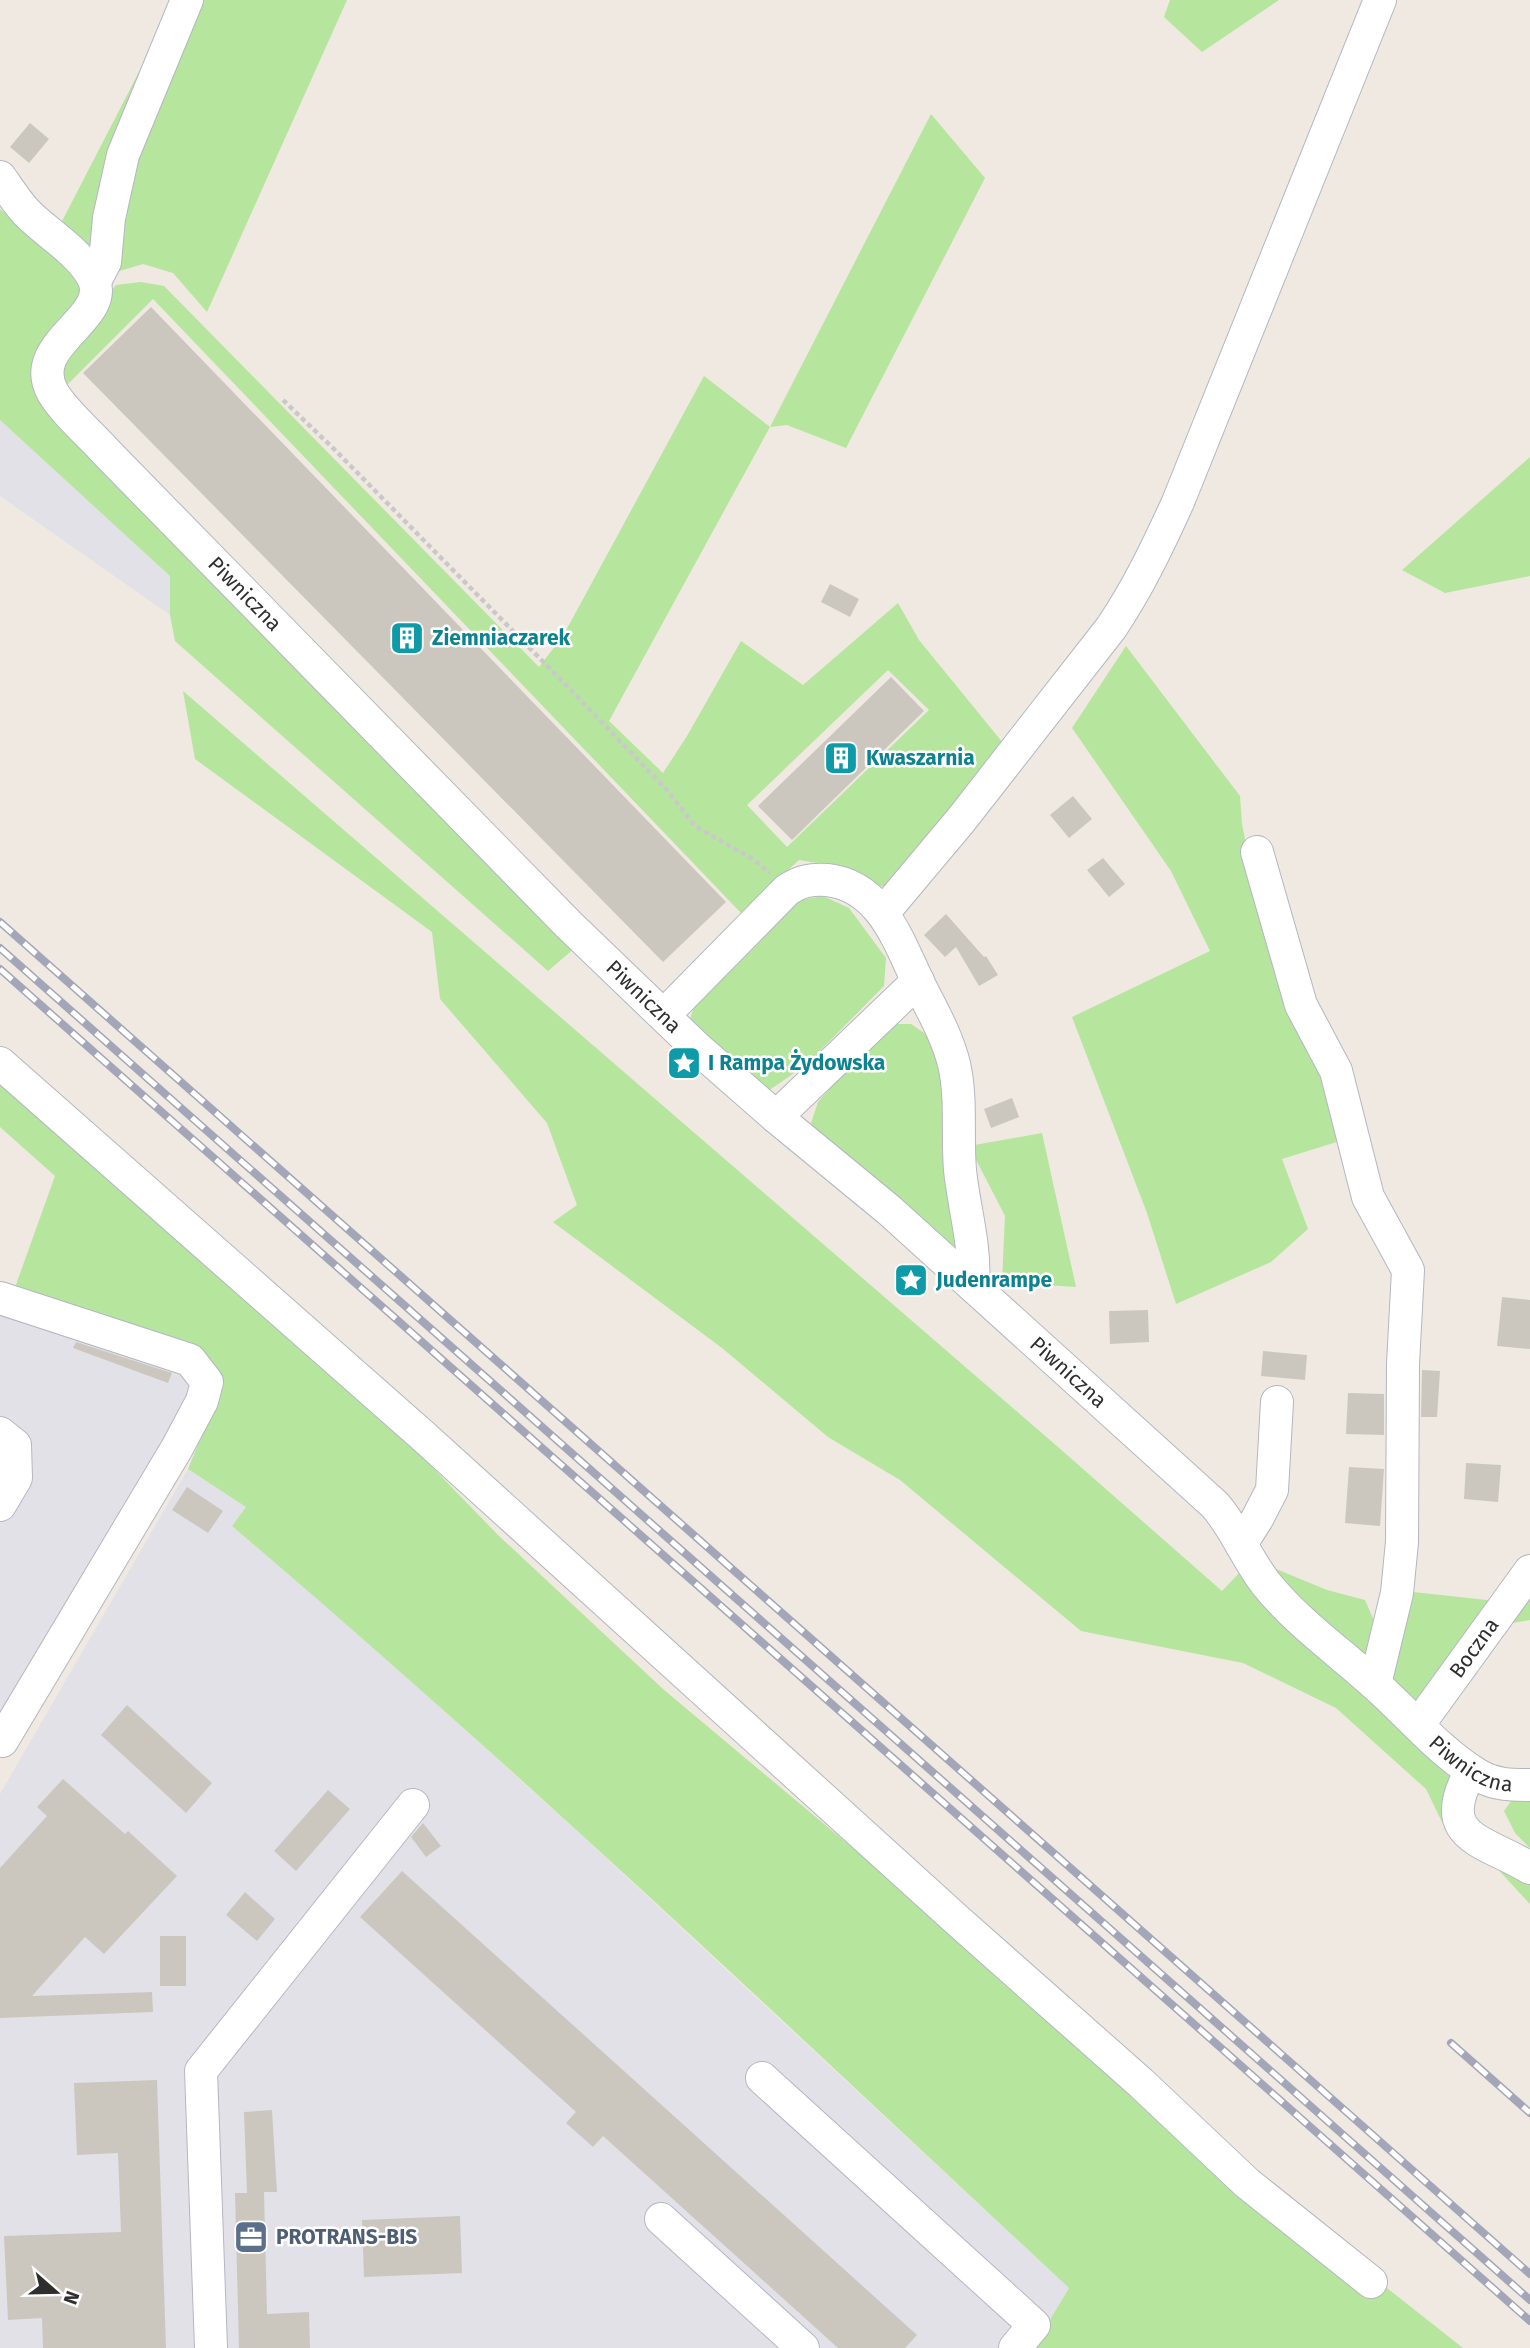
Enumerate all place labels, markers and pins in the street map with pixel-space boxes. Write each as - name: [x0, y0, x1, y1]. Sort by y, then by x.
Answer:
- building icon: Ziemniaczarek: [388, 619, 426, 657]
- place label: Ziemniaczarek: [432, 625, 571, 651]
- building icon: Kwaszarnia: [822, 739, 860, 777]
- place label: Kwaszarnia: [866, 745, 975, 771]
- place icon: I Rampa Żydowska: [665, 1044, 703, 1082]
- place label: I Rampa Żydowska: [708, 1049, 885, 1076]
- place icon: Judenrampe: [892, 1261, 930, 1299]
- place label: Judenrampe: [935, 1267, 1052, 1293]
- office icon: PROTRANS-BIS: [232, 2218, 270, 2256]
- place label: PROTRANS-BIS: [276, 2224, 417, 2250]

